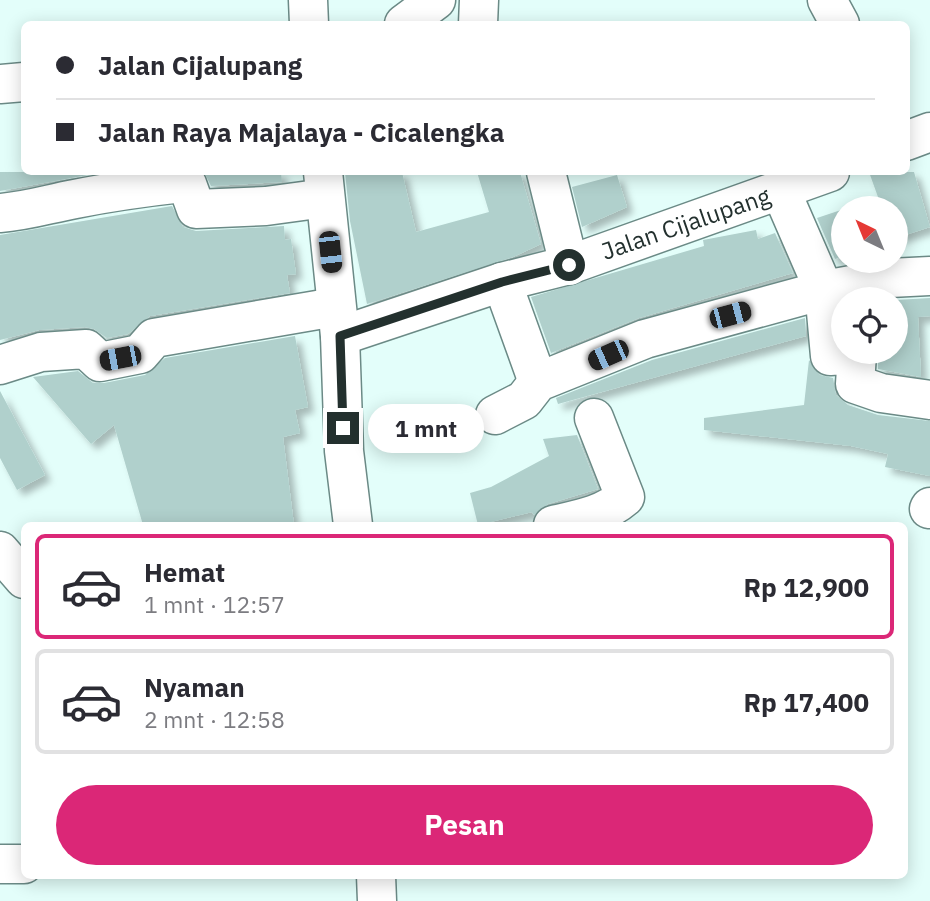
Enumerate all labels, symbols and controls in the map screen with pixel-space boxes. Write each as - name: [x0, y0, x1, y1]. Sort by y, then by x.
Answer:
- text: Jalan Cijalupang: [98, 48, 302, 82]
- text: Jalan Raya Majalaya - Cicalengka: [98, 115, 504, 149]
- street label: Jalan Cijalupang: [597, 179, 775, 267]
- north arrow: [831, 196, 908, 273]
- map controls: [831, 196, 908, 364]
- car: [318, 230, 343, 274]
- route start: [553, 249, 585, 281]
- button: locate: [831, 287, 908, 364]
- car: [707, 299, 754, 331]
- car: [585, 337, 632, 373]
- car: [98, 344, 143, 372]
- callout: 1 mnt: [368, 404, 483, 452]
- route end: [327, 412, 359, 444]
- text: 1 mnt: [395, 413, 457, 443]
- icon: car: [60, 555, 123, 618]
- text: Hemat: [144, 555, 225, 589]
- text: Rp 12,900: [743, 570, 869, 604]
- text: 1 mnt · 12:57: [144, 589, 285, 619]
- icon: car: [60, 670, 123, 733]
- text: Nyaman: [144, 670, 245, 704]
- text: Rp 17,400: [743, 685, 869, 719]
- text: 2 mnt · 12:58: [144, 704, 285, 734]
- button: Pesan: [56, 785, 873, 865]

